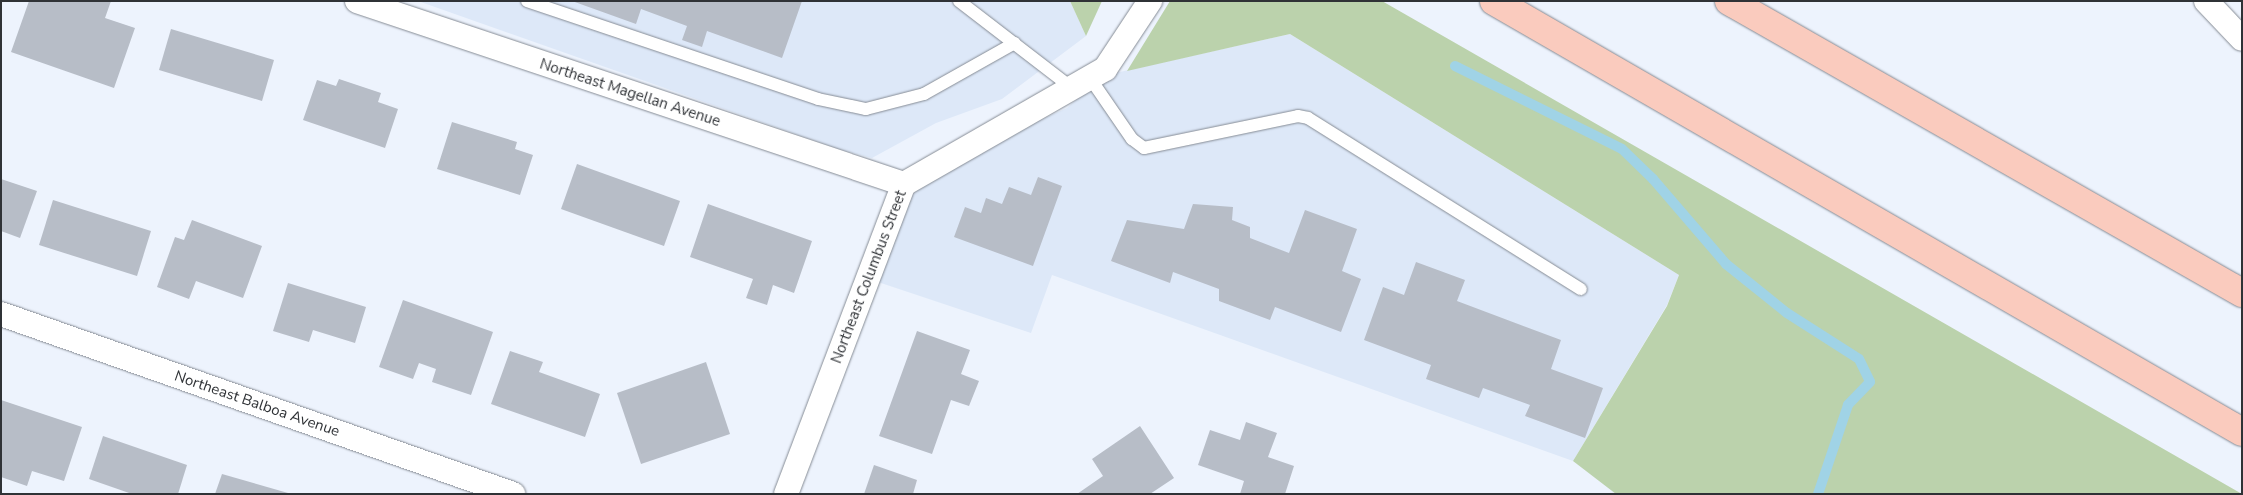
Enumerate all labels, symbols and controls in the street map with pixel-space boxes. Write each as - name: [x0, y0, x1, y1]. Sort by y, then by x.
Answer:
- street label: Northeast Magellan Avenue: [537, 55, 723, 131]
- street label: Northeast Columbus Street: [828, 188, 910, 366]
- street label: Northeast Balboa Avenue: [172, 367, 342, 441]

